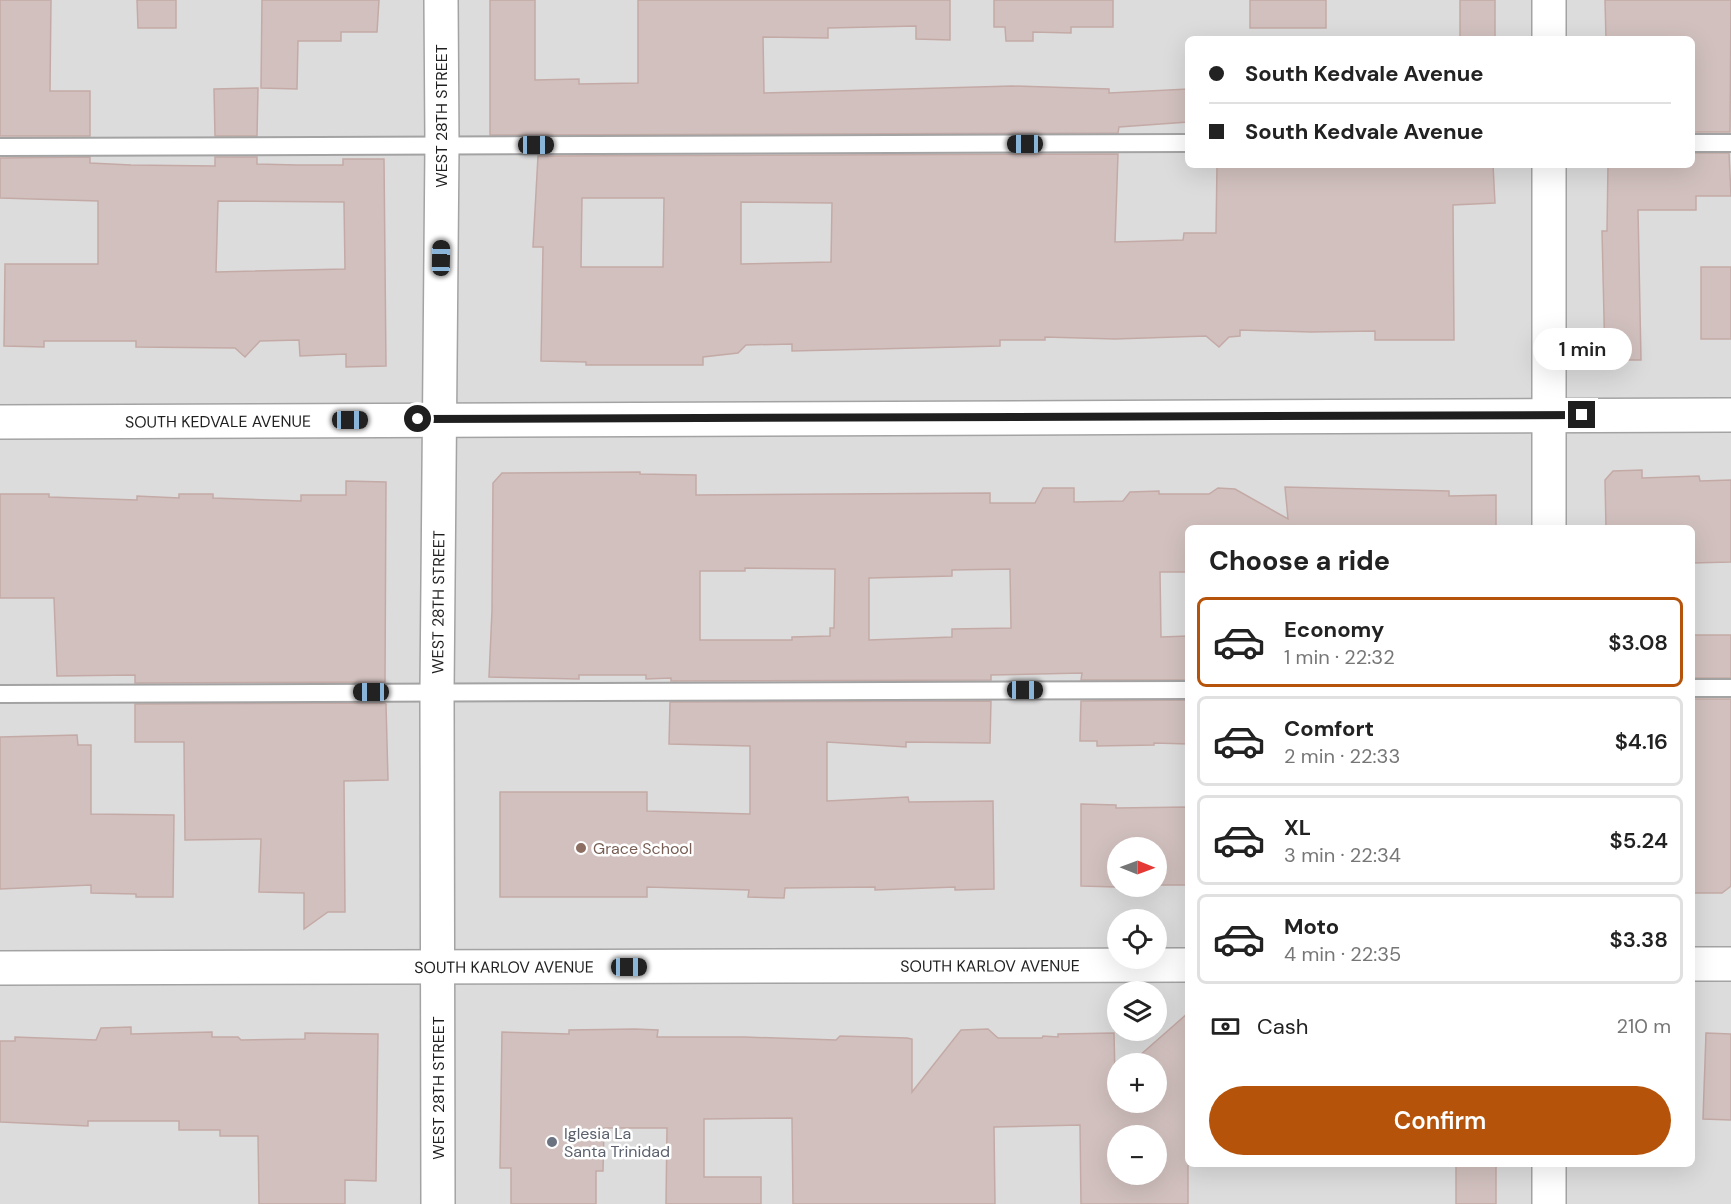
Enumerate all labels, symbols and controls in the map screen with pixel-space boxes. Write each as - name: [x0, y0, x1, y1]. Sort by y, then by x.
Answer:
- street label: WEST 28TH STREET: [431, 44, 452, 188]
- text: South Kedvale Avenue: [1245, 59, 1483, 88]
- text: South Kedvale Avenue: [1245, 117, 1483, 146]
- car: [1007, 135, 1043, 153]
- car: [518, 136, 554, 154]
- car: [432, 240, 450, 276]
- callout: 1 min: [1532, 328, 1632, 370]
- text: 1 min: [1559, 336, 1606, 362]
- route end: [1568, 401, 1595, 428]
- route start: [404, 405, 431, 432]
- street label: SOUTH KEDVALE AVENUE: [125, 411, 311, 432]
- car: [332, 411, 368, 429]
- street label: WEST 28TH STREET: [427, 530, 449, 674]
- text: Choose a ride: [1209, 543, 1390, 578]
- icon: car: [1212, 615, 1266, 669]
- text: Economy: [1284, 615, 1384, 644]
- text: $3.08: [1608, 628, 1668, 657]
- text: 1 min · 22:32: [1284, 644, 1395, 670]
- car: [1007, 681, 1043, 699]
- car: [353, 683, 389, 701]
- icon: car: [1212, 714, 1266, 768]
- text: Comfort: [1284, 714, 1374, 743]
- text: $4.16: [1615, 727, 1668, 756]
- text: 2 min · 22:33: [1284, 743, 1400, 769]
- icon: car: [1212, 813, 1266, 867]
- text: XL: [1284, 813, 1311, 842]
- text: $5.24: [1610, 826, 1668, 855]
- north arrow: [1107, 837, 1167, 897]
- map controls: [1107, 837, 1167, 1185]
- place label: Grace School: [593, 838, 692, 859]
- marker: Grace School: [574, 841, 588, 855]
- text: 3 min · 22:34: [1284, 842, 1401, 868]
- button: locate: [1107, 909, 1167, 969]
- icon: car: [1212, 912, 1266, 966]
- text: Moto: [1284, 912, 1339, 941]
- text: $3.38: [1610, 925, 1668, 954]
- text: 4 min · 22:35: [1284, 941, 1401, 967]
- street label: SOUTH KARLOV AVENUE: [900, 955, 1080, 977]
- street label: SOUTH KARLOV AVENUE: [414, 957, 594, 978]
- car: [611, 958, 647, 976]
- button: layers: [1107, 981, 1167, 1041]
- icon: cash: [1209, 1010, 1242, 1043]
- text: Cash: [1257, 1012, 1308, 1041]
- text: 210 m: [1616, 1013, 1671, 1039]
- street label: WEST 28TH STREET: [428, 1016, 449, 1160]
- button: +: [1107, 1053, 1167, 1113]
- button: Confirm: [1209, 1086, 1671, 1155]
- place label: Iglesia La Santa Trinidad: [564, 1123, 670, 1162]
- button: −: [1107, 1125, 1167, 1185]
- marker: Iglesia La Santa Trinidad: [545, 1135, 559, 1149]

